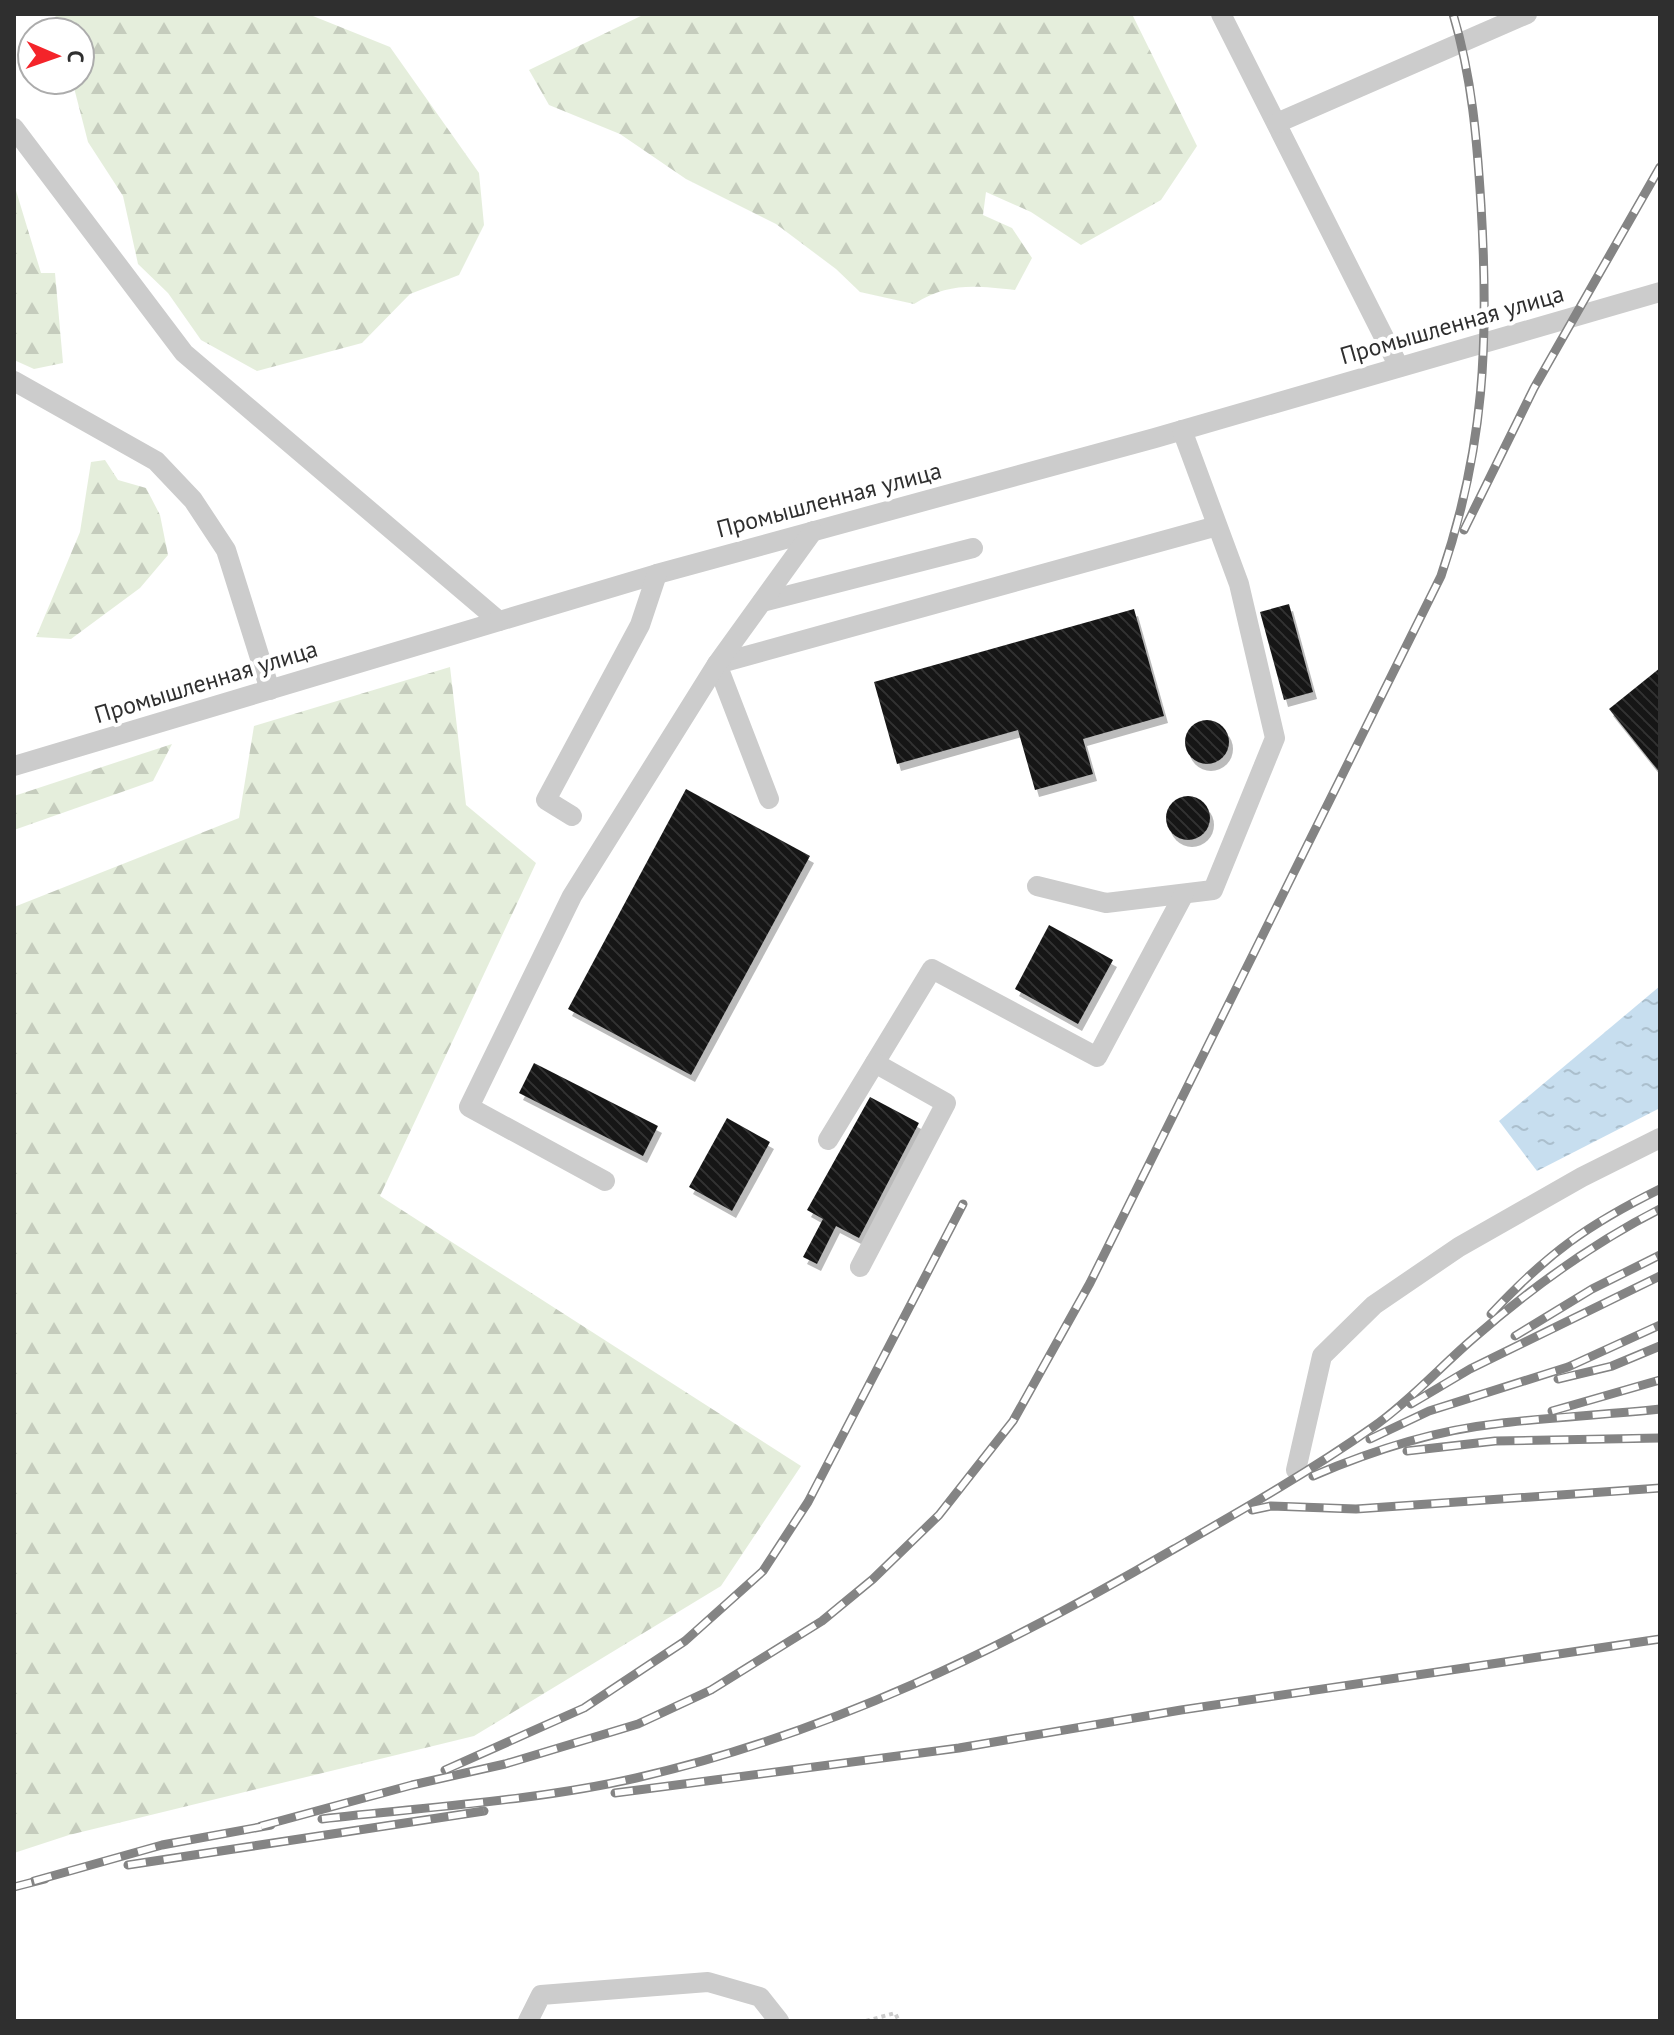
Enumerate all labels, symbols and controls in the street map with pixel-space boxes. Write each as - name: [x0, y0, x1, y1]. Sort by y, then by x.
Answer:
- north arrow: [16, 16, 96, 96]
- text: С: [62, 50, 90, 63]
- street label: Промышленная улица: [1336, 278, 1567, 371]
- street label: Промышленная улица: [713, 455, 945, 544]
- street label: Промышленная улица: [91, 633, 321, 730]

